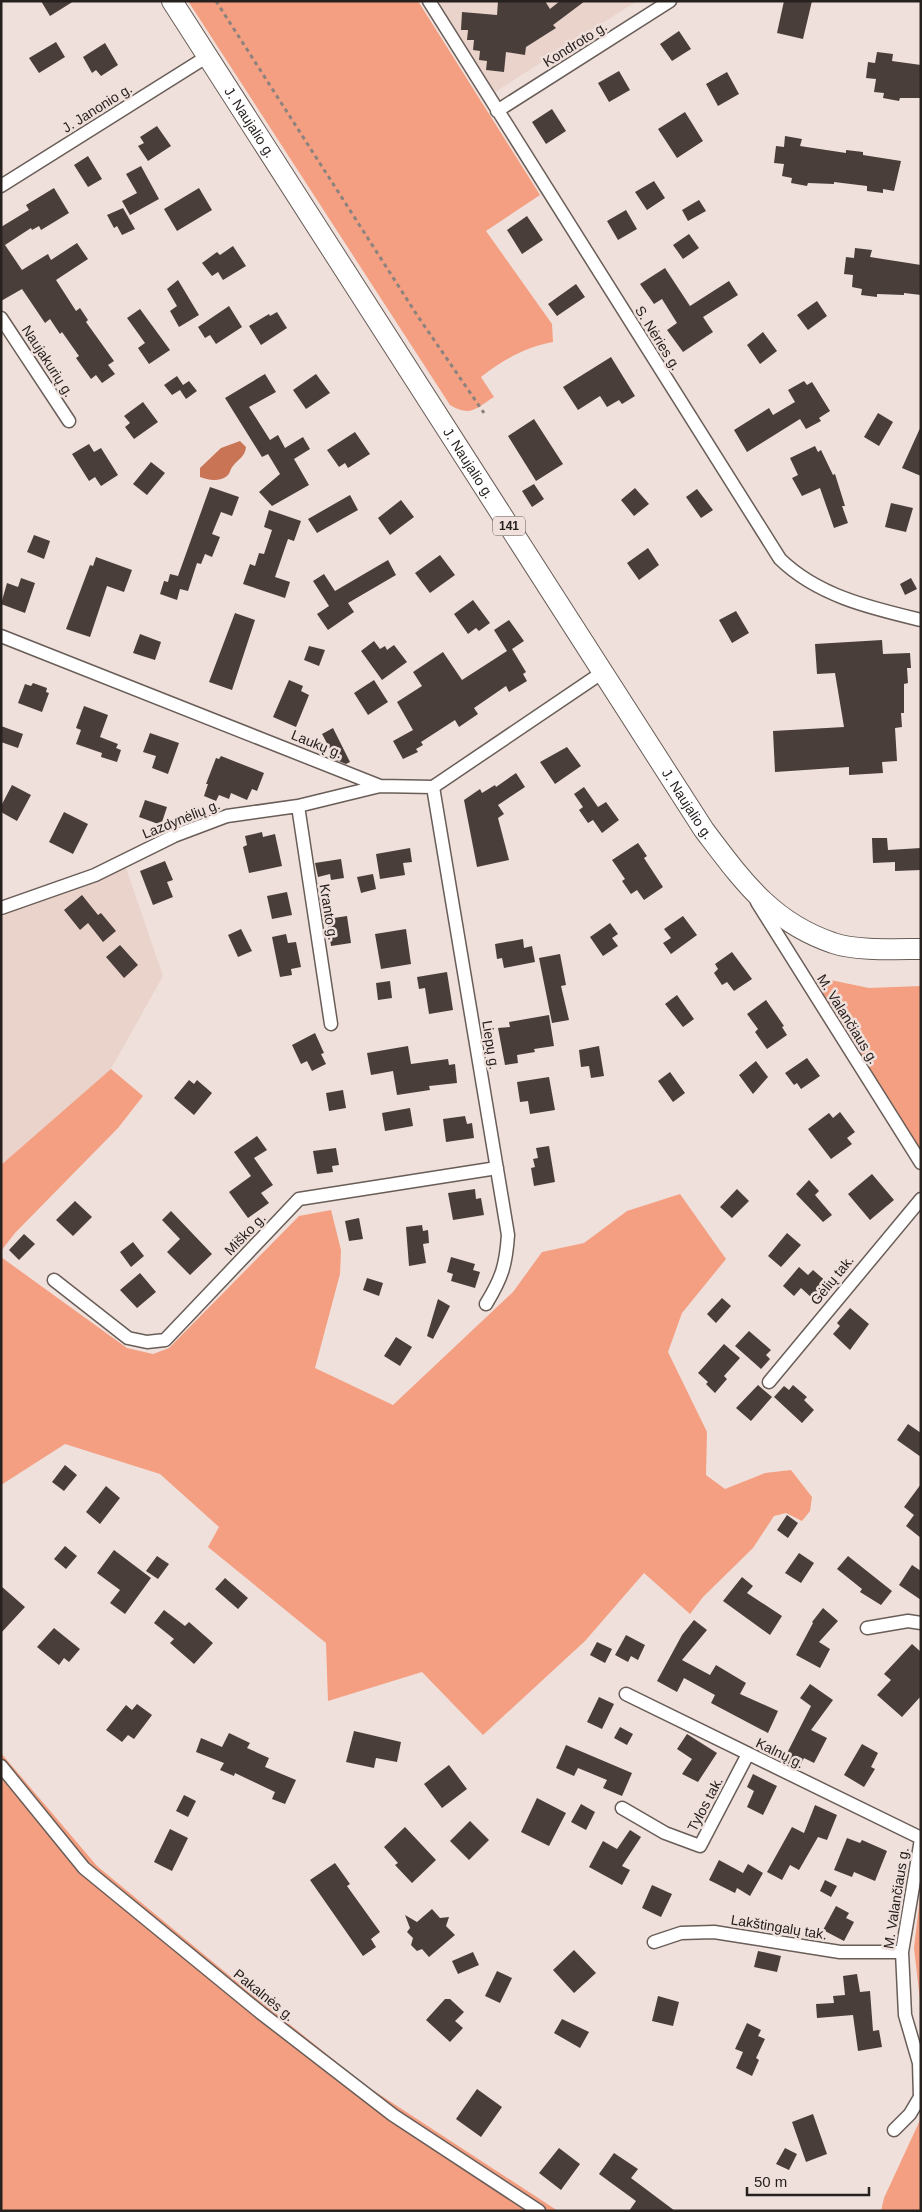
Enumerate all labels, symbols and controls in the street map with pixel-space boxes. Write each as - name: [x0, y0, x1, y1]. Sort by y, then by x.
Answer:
- street label: Kondroto g.: [540, 18, 610, 70]
- street label: J. Janonio g.: [59, 80, 135, 136]
- street label: J. Naujalio g.: [221, 84, 278, 161]
- street label: S. Nėries g.: [632, 303, 684, 373]
- street label: Naujakurių g.: [19, 322, 77, 400]
- street label: J. Naujalio g.: [440, 425, 497, 501]
- road number: 141: [493, 516, 525, 536]
- street label: Laukų g.: [289, 727, 345, 761]
- street label: J. Naujalio g.: [659, 765, 716, 842]
- street label: Lazdynėlių g.: [140, 796, 222, 842]
- street label: Kranto g.: [317, 883, 341, 941]
- street label: M. Valančiaus g.: [814, 971, 882, 1067]
- street label: Liepų g.: [479, 1019, 503, 1071]
- street label: Miško g.: [221, 1210, 269, 1258]
- street label: Gėlių tak.: [807, 1252, 857, 1308]
- street label: Kalnų g.: [753, 1735, 807, 1771]
- street label: Tylos tak.: [684, 1774, 726, 1834]
- street label: M. Valančiaus g.: [880, 1846, 912, 1950]
- street label: Lakštingalų tak.: [730, 1911, 828, 1943]
- street label: Pakalnės g.: [231, 1966, 297, 2024]
- scale bar: [747, 2164, 870, 2196]
- text: 50 m: [754, 2173, 787, 2190]

